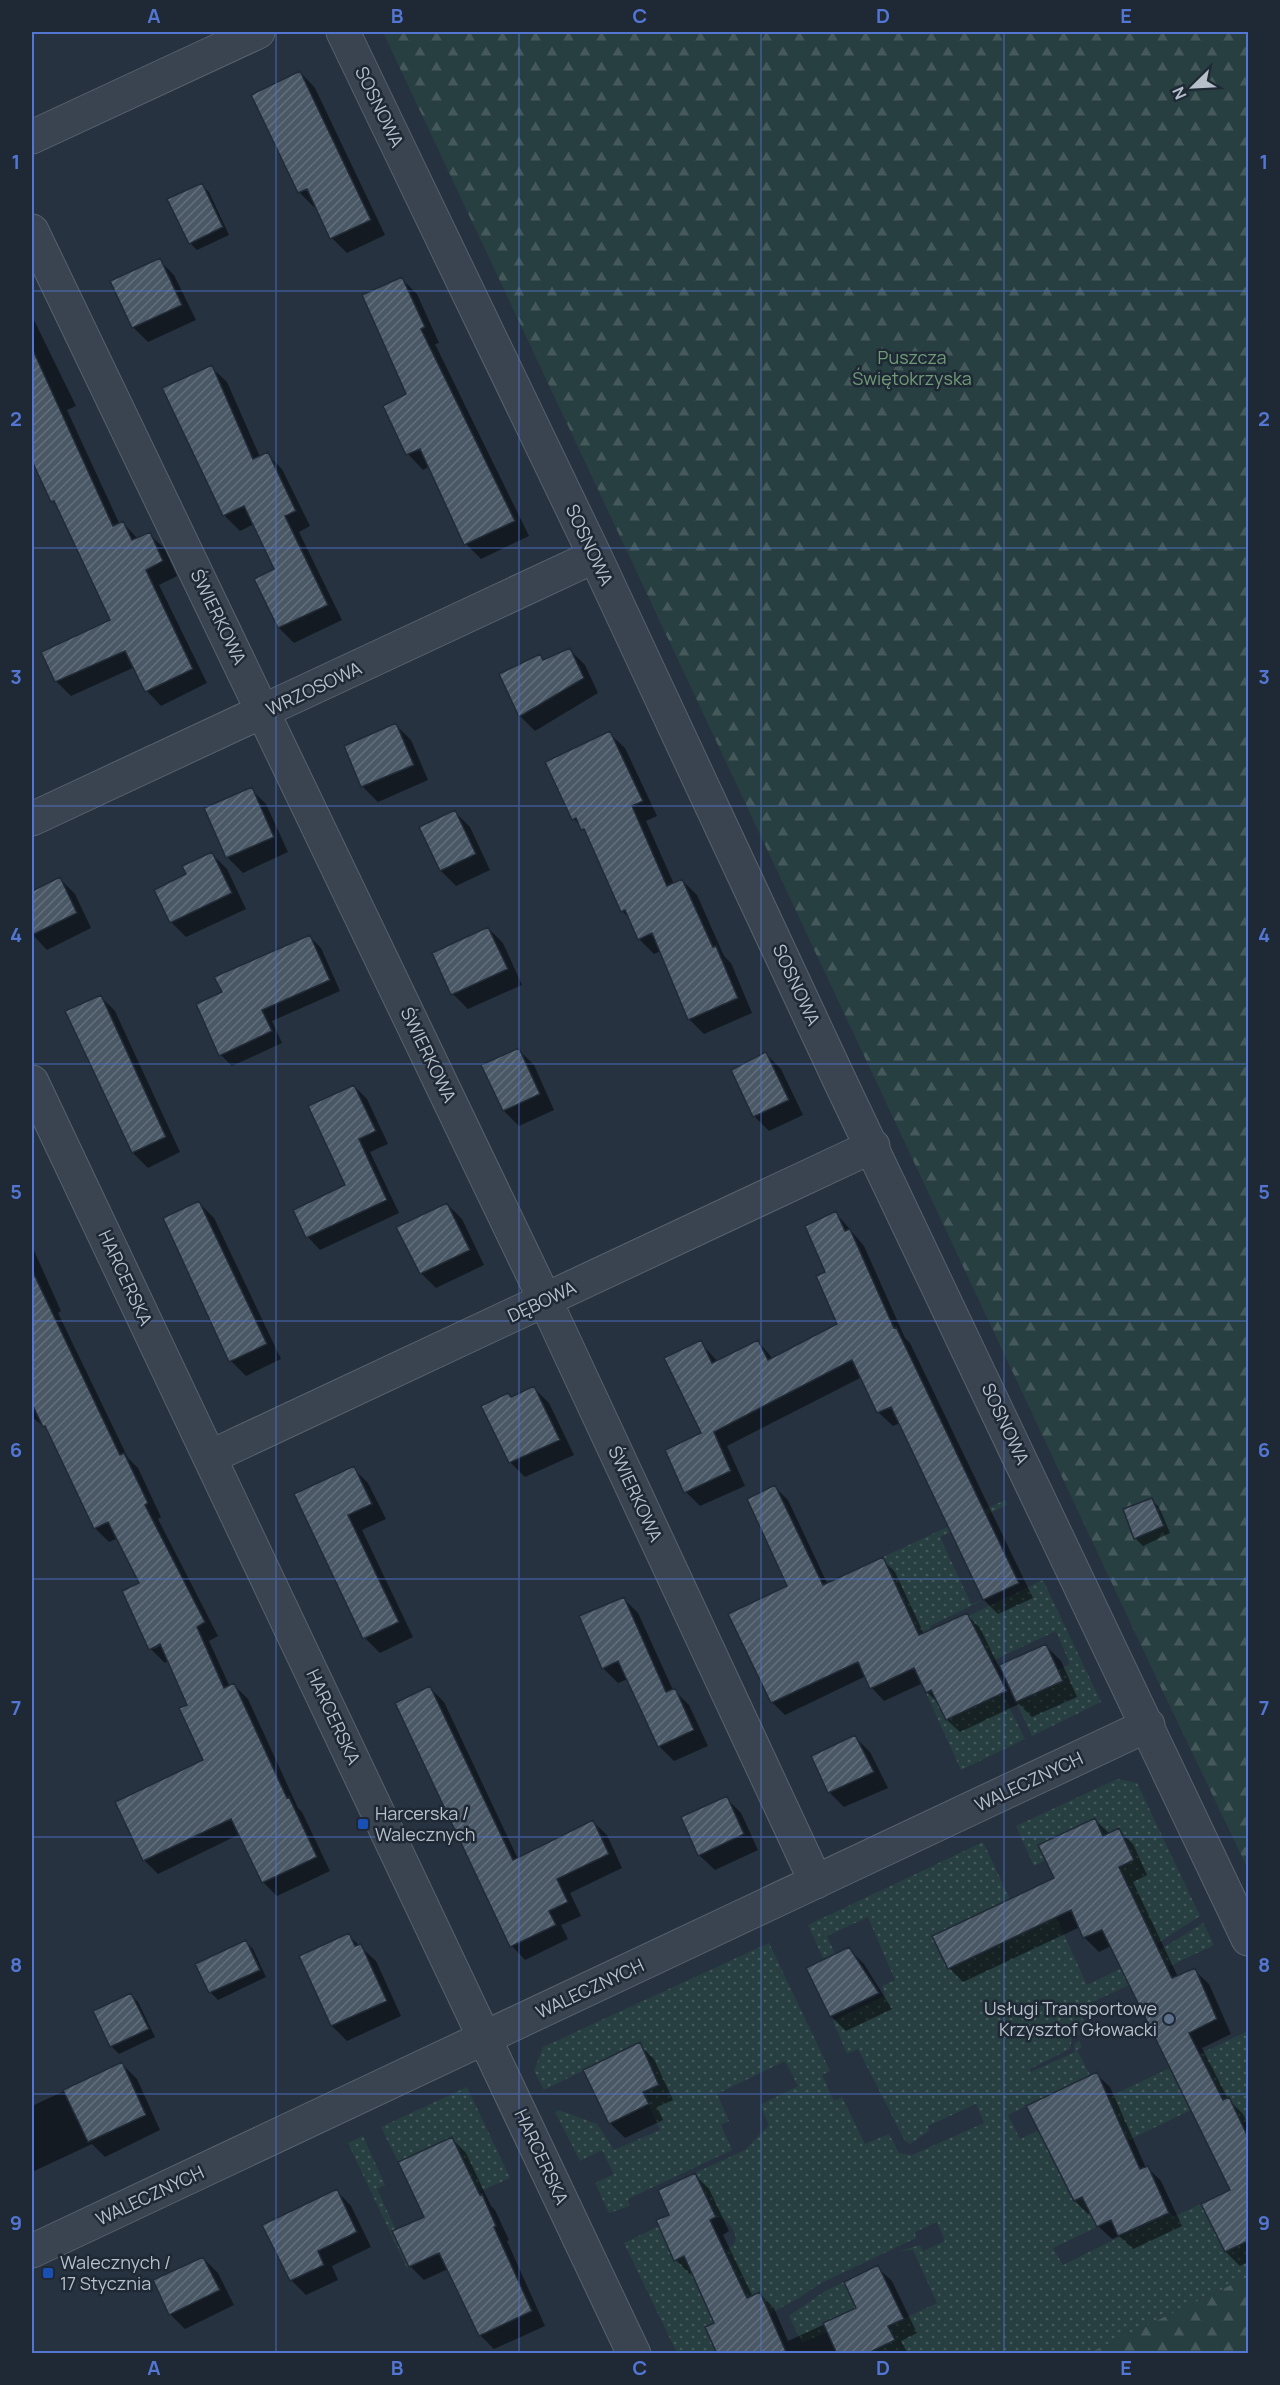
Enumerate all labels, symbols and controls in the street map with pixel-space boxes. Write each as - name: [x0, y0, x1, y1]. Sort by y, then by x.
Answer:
- text: A: [147, 2, 161, 29]
- text: B: [391, 2, 404, 29]
- text: C: [633, 2, 647, 29]
- text: D: [876, 2, 890, 29]
- text: E: [1120, 2, 1132, 29]
- north arrow: [1163, 57, 1223, 117]
- street label: SOSNOWA: [350, 62, 410, 151]
- text: N: [1167, 83, 1192, 103]
- text: 1: [12, 148, 20, 175]
- text: 1: [1260, 148, 1268, 175]
- park label: Puszcza Świętokrzyska: [852, 345, 972, 390]
- text: 2: [10, 405, 22, 432]
- text: 2: [1258, 405, 1270, 432]
- street label: SOSNOWA: [561, 500, 619, 590]
- street label: ŚWIERKOWA: [185, 565, 253, 669]
- street label: WRZOSOWA: [262, 655, 366, 721]
- text: 3: [10, 663, 22, 690]
- text: 3: [1258, 663, 1270, 690]
- text: 4: [10, 921, 22, 948]
- text: 4: [1258, 921, 1270, 948]
- street label: SOSNOWA: [768, 940, 826, 1030]
- street label: ŚWIERKOWA: [395, 1003, 463, 1107]
- text: 5: [10, 1178, 22, 1205]
- text: 5: [1258, 1178, 1270, 1205]
- street label: HARCERSKA: [93, 1226, 159, 1330]
- street label: DĘBOWA: [503, 1275, 580, 1327]
- street label: SOSNOWA: [977, 1379, 1035, 1469]
- text: 6: [10, 1436, 22, 1463]
- text: 6: [1258, 1436, 1270, 1463]
- street label: ŚWIERKOWA: [603, 1442, 669, 1546]
- street label: HARCERSKA: [301, 1665, 367, 1769]
- text: 7: [11, 1694, 21, 1721]
- text: 7: [1259, 1694, 1269, 1721]
- street label: WALECZNYCH: [971, 1746, 1087, 1817]
- place label: Harcerska / Walecznych: [375, 1801, 475, 1846]
- marker: Harcerska / Walecznych: [356, 1817, 370, 1831]
- text: 8: [10, 1951, 22, 1978]
- text: 8: [1258, 1951, 1270, 1978]
- street label: WALECZNYCH: [532, 1953, 648, 2024]
- place label: Usługi Transportowe Krzysztof Głowacki: [984, 1996, 1157, 2041]
- marker: Usługi Transportowe Krzysztof Głowacki: [1162, 2012, 1176, 2026]
- street label: HARCERSKA: [509, 2105, 575, 2209]
- street label: WALECZNYCH: [92, 2160, 208, 2231]
- text: 9: [10, 2209, 22, 2236]
- text: 9: [1258, 2209, 1270, 2236]
- place label: Walecznych / 17 Stycznia: [60, 2250, 171, 2295]
- marker: Walecznych / 17 Stycznia: [41, 2266, 55, 2280]
- text: A: [147, 2354, 161, 2381]
- text: B: [391, 2354, 404, 2381]
- text: C: [633, 2354, 647, 2381]
- text: D: [876, 2354, 890, 2381]
- text: E: [1120, 2354, 1132, 2381]

